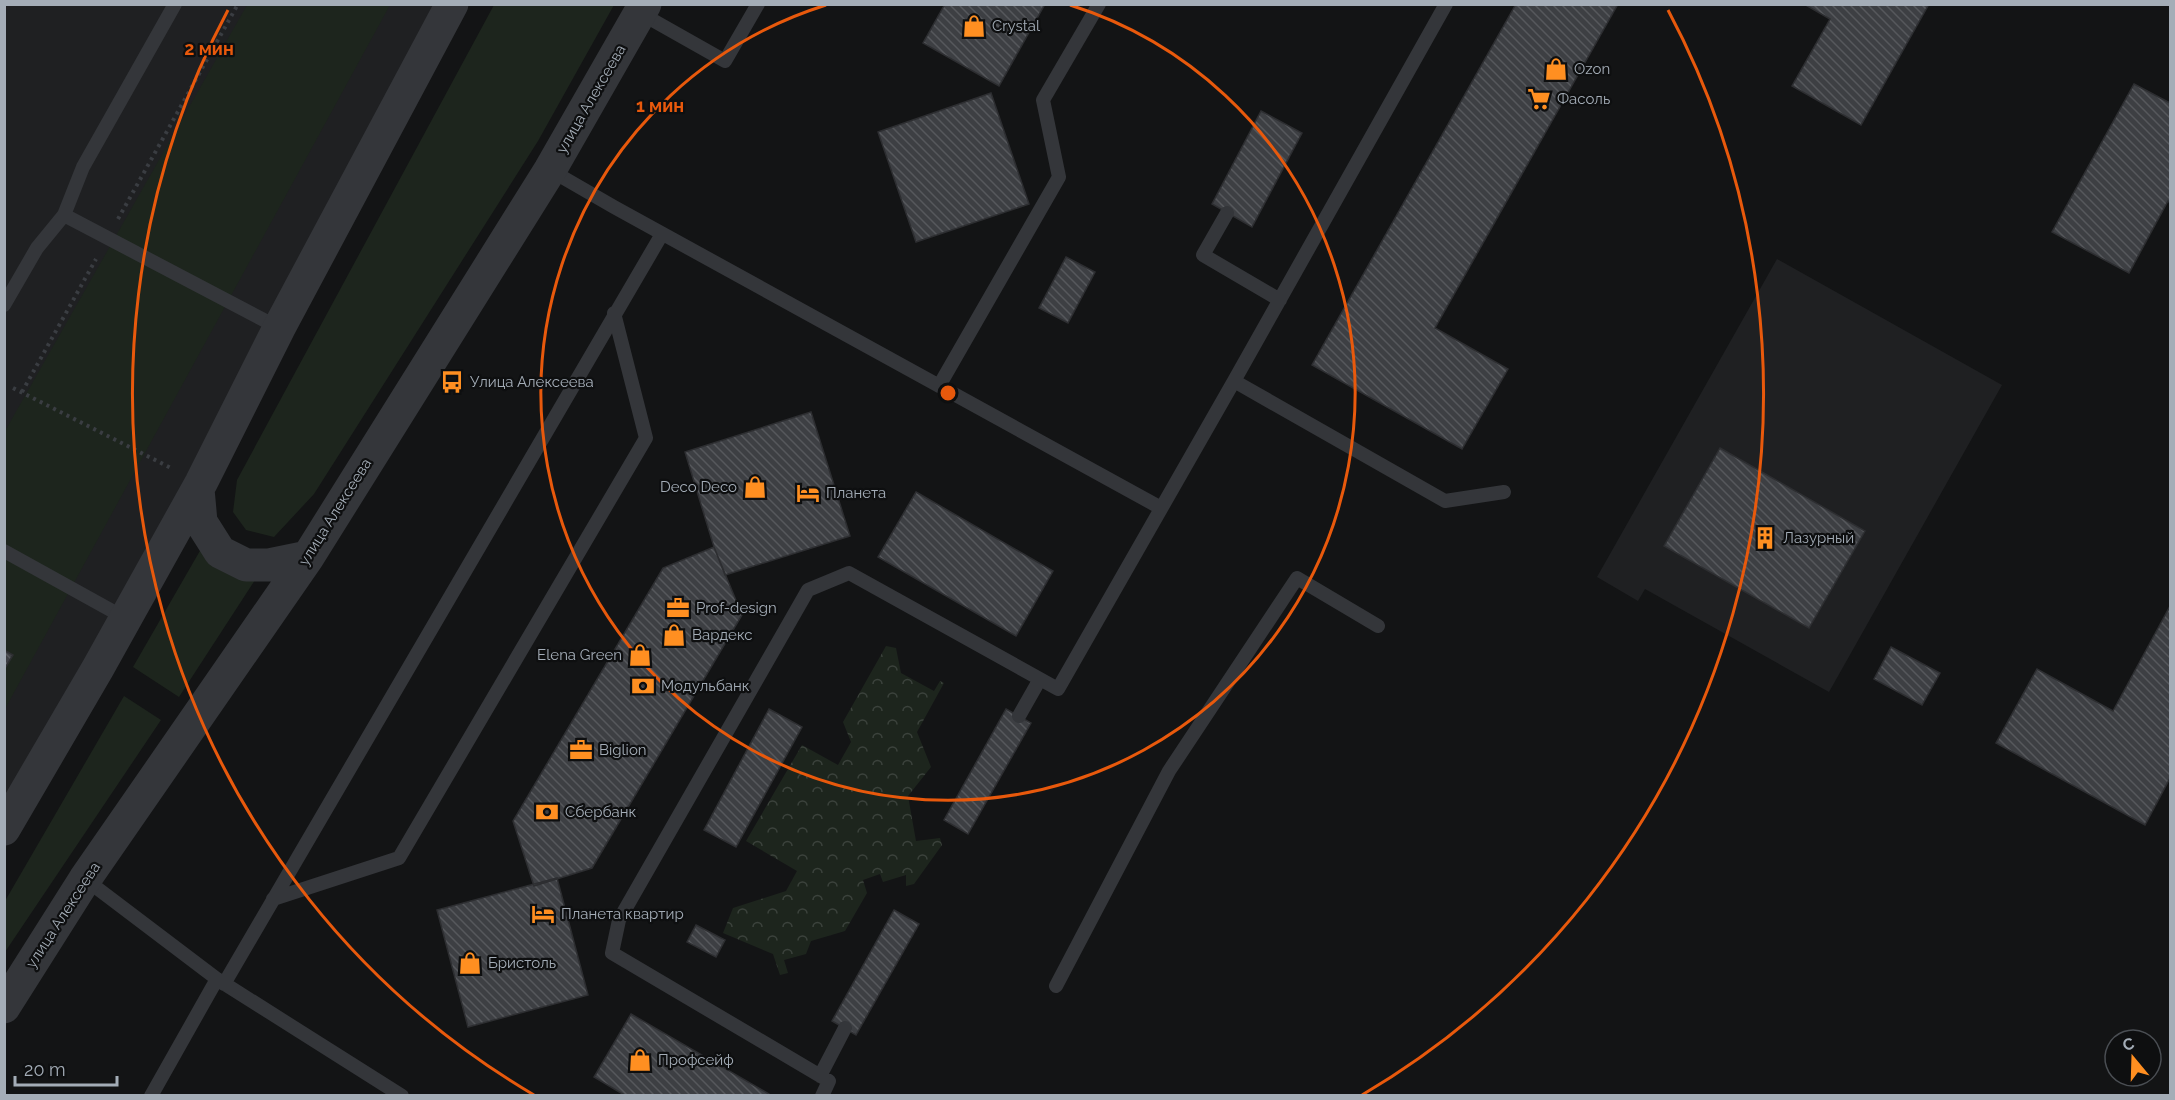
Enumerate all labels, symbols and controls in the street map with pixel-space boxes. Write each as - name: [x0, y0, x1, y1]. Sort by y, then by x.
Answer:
- shop icon: Crystal: [961, 13, 987, 39]
- place label: Crystal: [992, 17, 1041, 35]
- text: 2 мин: [184, 38, 234, 59]
- street label: улица Алексеева: [553, 41, 629, 157]
- shop icon: Ozon: [1543, 56, 1569, 82]
- place label: Ozon: [1574, 60, 1610, 78]
- supermarket icon: Фасоль: [1526, 86, 1552, 112]
- place label: Фасоль: [1557, 90, 1610, 108]
- text: 1 мин: [636, 95, 684, 116]
- bus stop icon: Улица Алексеева: [439, 369, 465, 395]
- place label: Улица Алексеева: [470, 373, 594, 391]
- centre of rings: [938, 383, 958, 403]
- street label: улица Алексеева: [295, 455, 375, 569]
- shop icon: Deco Deco: [742, 474, 768, 500]
- place label: Deco Deco: [660, 478, 737, 496]
- hotel icon: Планета: [795, 480, 821, 506]
- place label: Планета: [826, 484, 886, 502]
- building icon: Лазурный: [1752, 525, 1778, 551]
- place label: Лазурный: [1783, 529, 1854, 547]
- office icon: Prof-design: [665, 595, 691, 621]
- place label: Prof-design: [696, 599, 777, 617]
- shop icon: Вардекс: [661, 622, 687, 648]
- place label: Вардекс: [692, 626, 753, 644]
- shop icon: Elena Green: [627, 642, 653, 668]
- place label: Elena Green: [537, 646, 622, 664]
- bank icon: Модульбанк: [630, 673, 656, 699]
- place label: Модульбанк: [661, 677, 750, 695]
- office icon: Biglion: [568, 737, 594, 763]
- place label: Biglion: [599, 741, 647, 759]
- bank icon: Сбербанк: [534, 799, 560, 825]
- place label: Сбербанк: [565, 803, 636, 821]
- street label: улица Алексеева: [22, 859, 104, 971]
- hotel icon: Планета квартир: [530, 901, 556, 927]
- place label: Планета квартир: [561, 905, 684, 923]
- shop icon: Бристоль: [457, 950, 483, 976]
- place label: Бристоль: [488, 954, 556, 972]
- north arrow: [2103, 1028, 2163, 1088]
- text: С: [2120, 1034, 2137, 1055]
- shop icon: Профсейф: [627, 1047, 653, 1073]
- scale bar: [15, 1049, 117, 1087]
- place label: Профсейф: [658, 1051, 734, 1069]
- text: 20 m: [24, 1059, 66, 1080]

